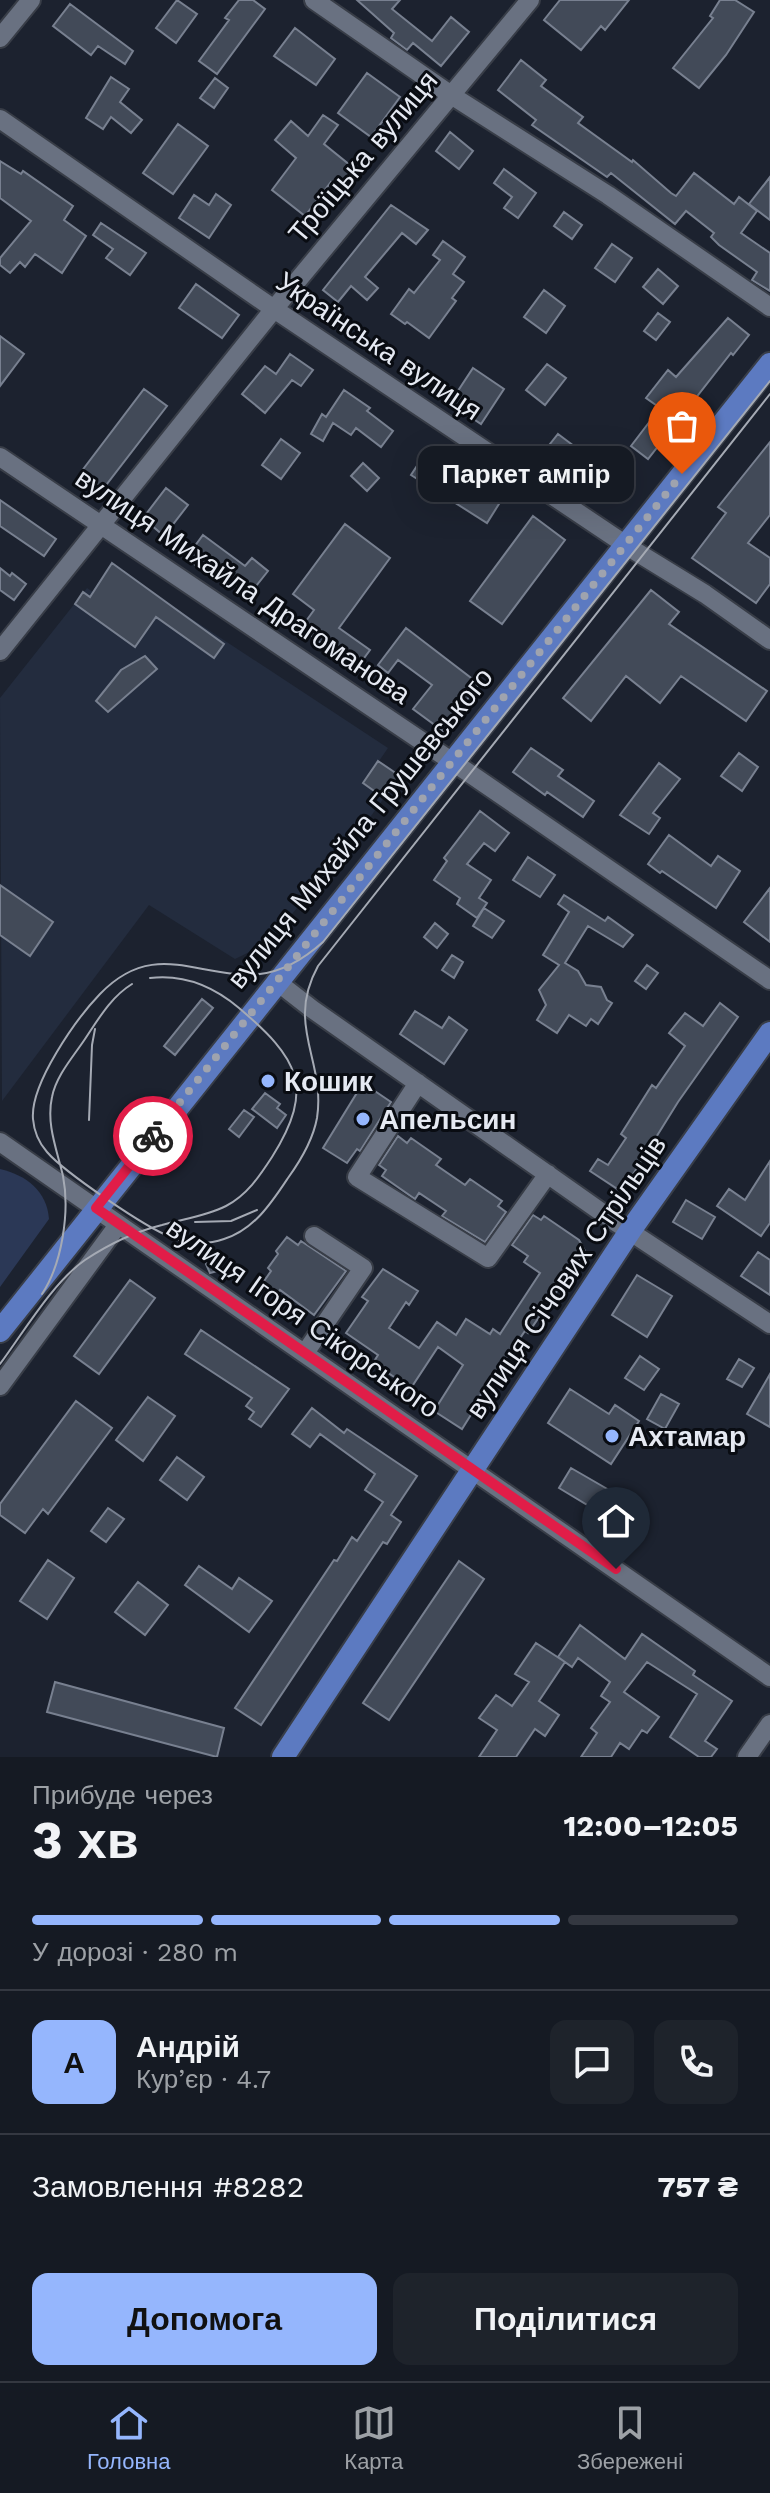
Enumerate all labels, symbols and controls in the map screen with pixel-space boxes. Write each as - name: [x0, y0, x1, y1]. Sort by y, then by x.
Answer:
- street label: Троїцька вулиця: [282, 64, 444, 250]
- street label: Українська вулиця: [270, 265, 488, 427]
- pin: [648, 392, 716, 474]
- icon: bag: [660, 404, 704, 448]
- callout: Паркет ампір: [418, 446, 634, 502]
- text: Паркет ампір: [442, 459, 610, 489]
- street label: вулиця Михайла Драгоманова: [69, 461, 417, 711]
- street label: вулиця Михайла Грушевського: [220, 661, 500, 995]
- place label: Кошик: [284, 1065, 374, 1098]
- marker: Кошик: [259, 1072, 277, 1090]
- courier: [113, 1096, 193, 1176]
- place label: Апельсин: [379, 1103, 516, 1136]
- marker: Апельсин: [354, 1110, 372, 1128]
- icon: bike: [131, 1114, 175, 1158]
- street label: вулиця Січових Стрільців: [459, 1129, 673, 1425]
- street label: вулиця Ігоря Сікорського: [160, 1211, 446, 1425]
- place label: Ахтамар: [628, 1420, 746, 1453]
- marker: Ахтамар: [603, 1427, 621, 1445]
- pin: [582, 1487, 650, 1569]
- icon: home: [594, 1499, 638, 1543]
- text: Прибуде через: [32, 1780, 213, 1810]
- text: 12:00–12:05: [563, 1808, 738, 1843]
- text: 3 хв: [32, 1810, 139, 1871]
- text: У дорозі · 280 m: [32, 1937, 238, 1967]
- button: chat: [550, 2020, 634, 2104]
- button: phone: [654, 2020, 738, 2104]
- text: Андрій: [136, 2029, 240, 2064]
- text: А: [63, 2045, 85, 2080]
- text: Кур’єр · 4.7: [136, 2064, 271, 2094]
- text: Замовлення #8282: [32, 2169, 304, 2204]
- text: 757 ₴: [657, 2169, 738, 2204]
- button: Допомога: [32, 2273, 377, 2365]
- button: Поділитися: [393, 2273, 738, 2365]
- tab: Головна: [87, 2401, 171, 2475]
- tab: Карта: [344, 2401, 403, 2475]
- tab: Збережені: [577, 2401, 683, 2475]

